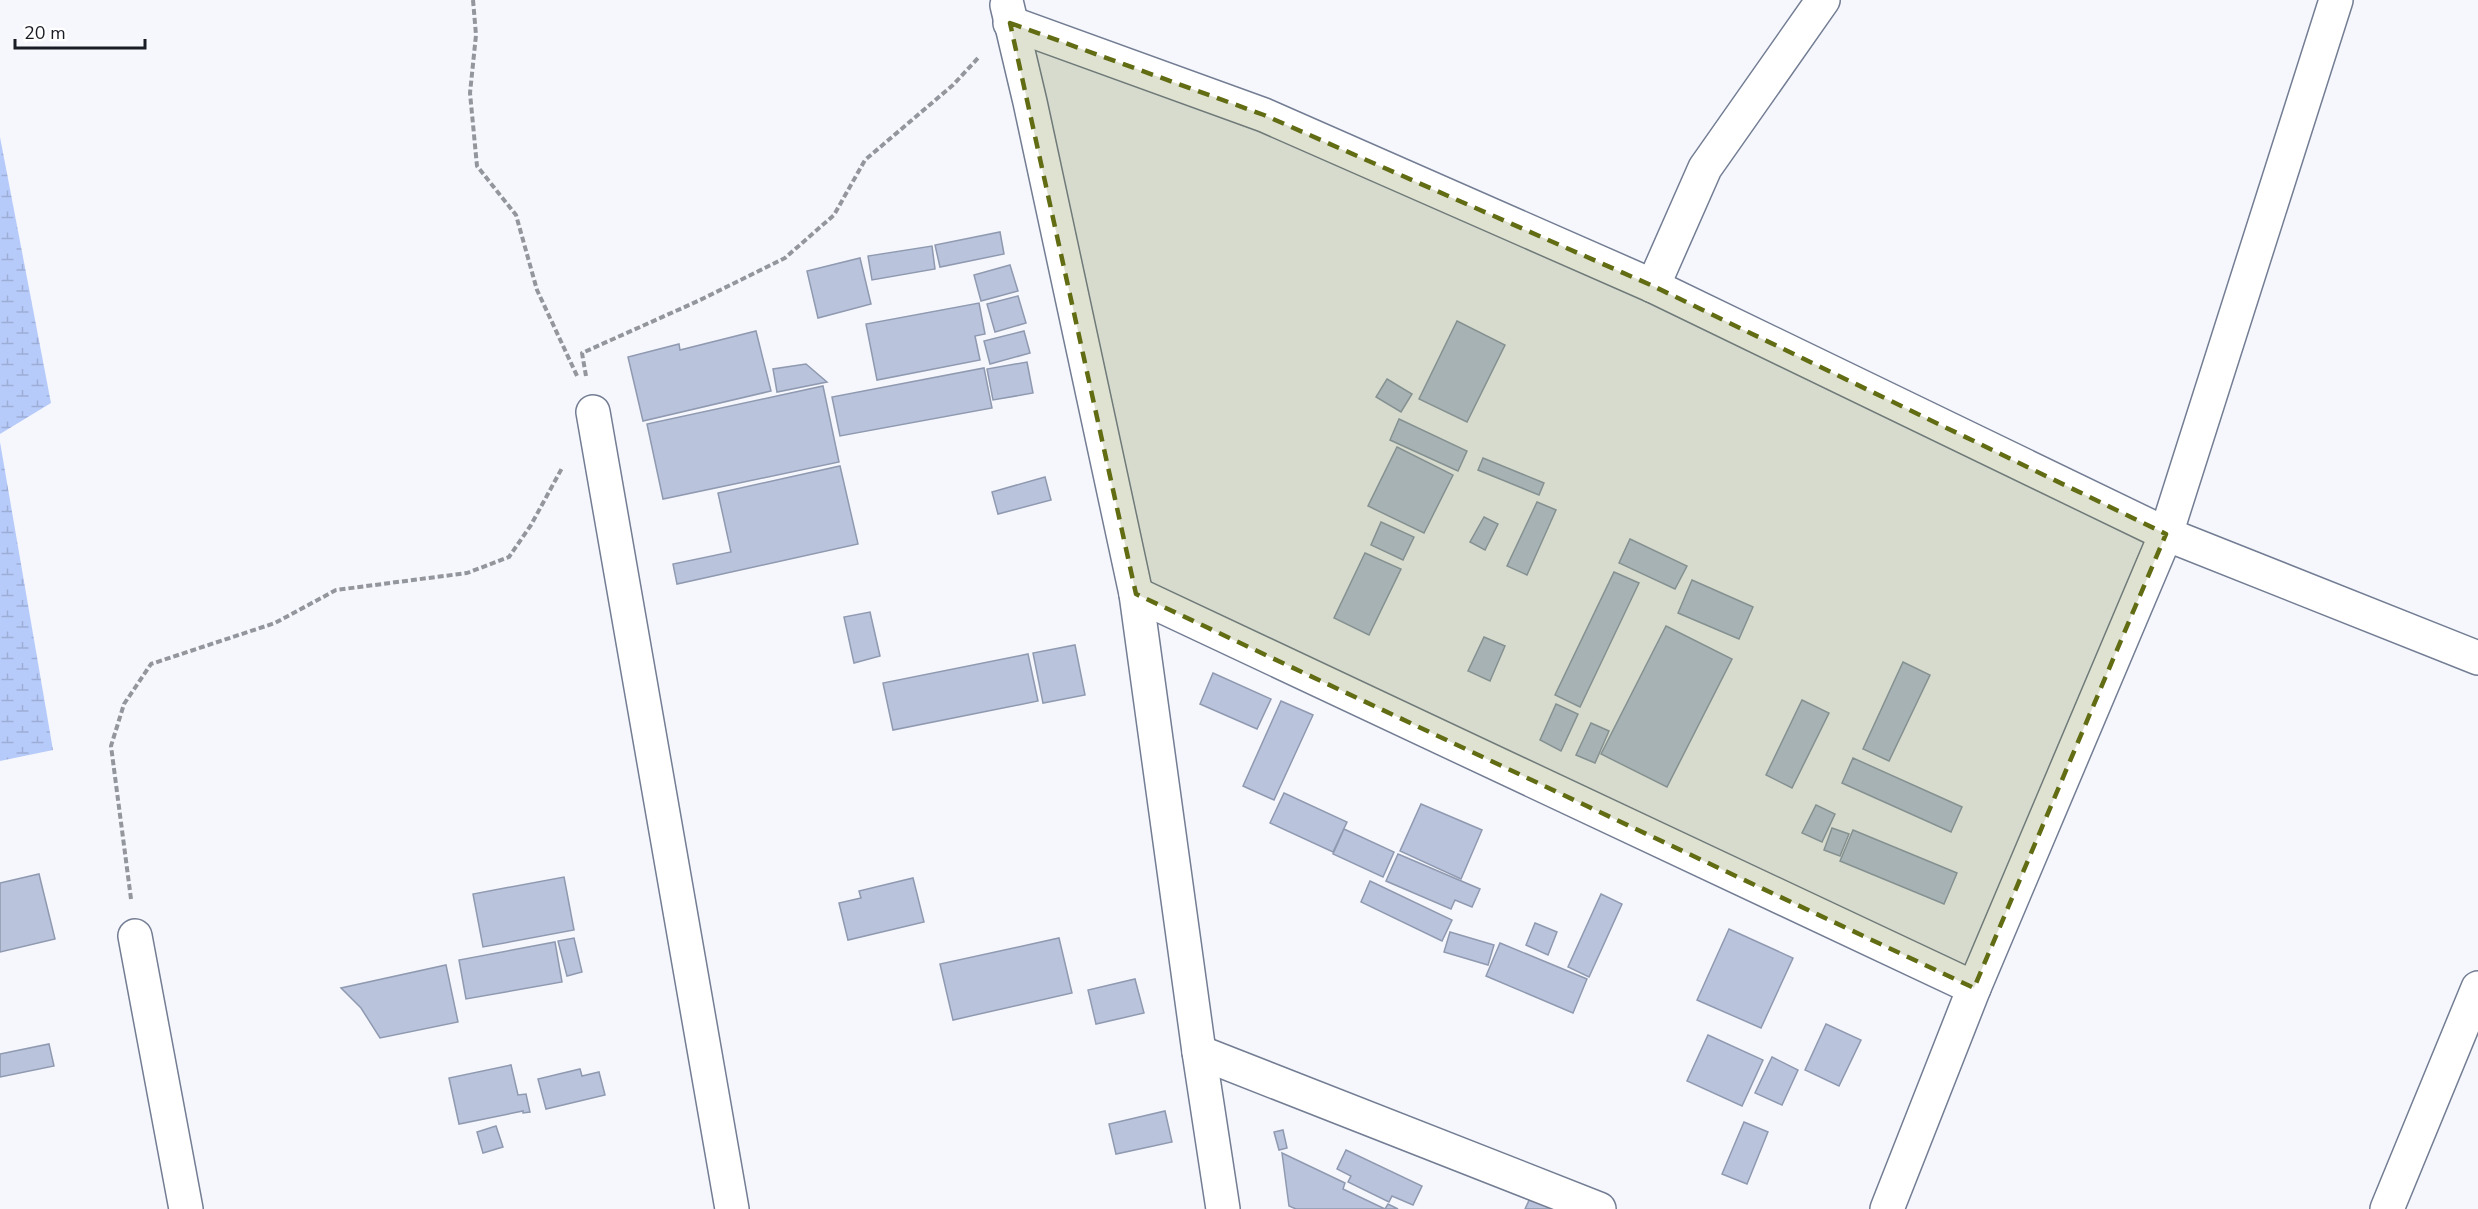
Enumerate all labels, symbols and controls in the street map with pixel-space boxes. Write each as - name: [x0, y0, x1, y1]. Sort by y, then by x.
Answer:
- scale bar: [15, 12, 146, 50]
- text: 20 m: [24, 21, 66, 45]

